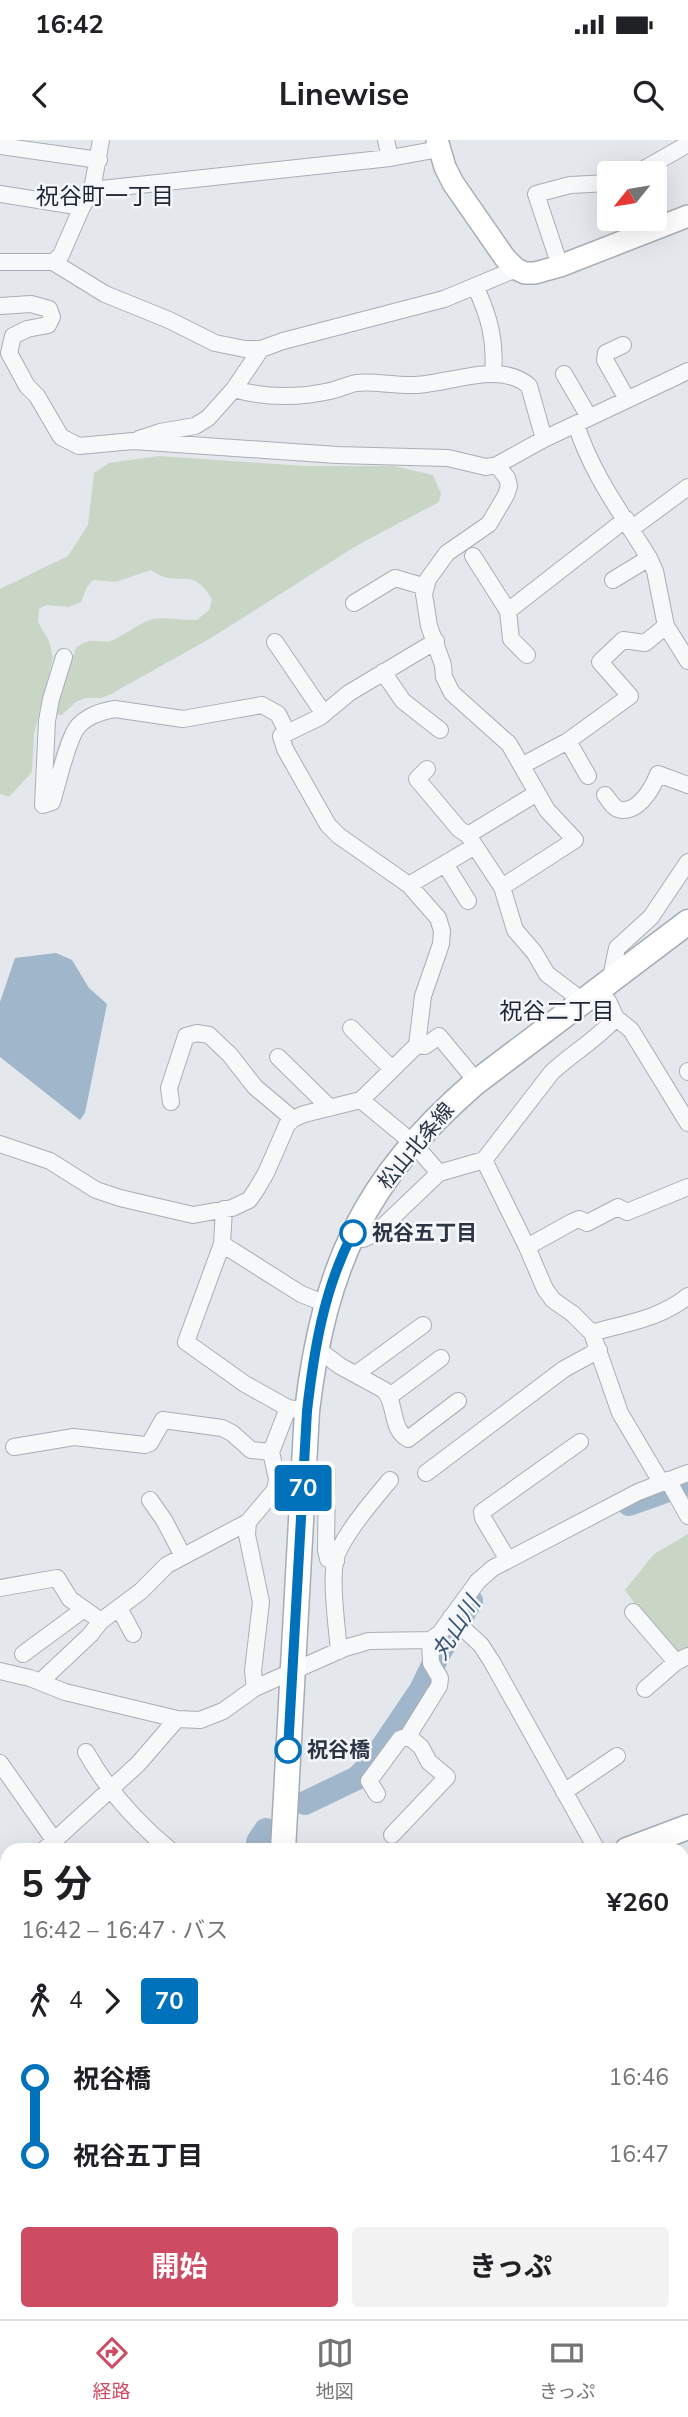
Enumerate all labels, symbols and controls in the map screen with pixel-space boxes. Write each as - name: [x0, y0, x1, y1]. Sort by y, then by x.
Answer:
- text: 16:42: [35, 7, 104, 42]
- text: Linewise: [279, 73, 409, 116]
- icon: back: [21, 76, 59, 114]
- icon: search: [629, 76, 667, 114]
- north arrow: [597, 161, 667, 231]
- map controls: [597, 161, 667, 231]
- district label: 祝谷町一丁目: [36, 181, 174, 212]
- district label: 祝谷二丁目: [500, 996, 615, 1027]
- street label: 松山北条線: [372, 1097, 460, 1195]
- place label: 祝谷五丁目: [372, 1219, 477, 1247]
- marker: 祝谷五丁目: [340, 1220, 366, 1246]
- line badge: 70: [272, 1465, 334, 1511]
- text: 70: [289, 1472, 317, 1504]
- water label: 丸山川: [425, 1588, 489, 1665]
- place label: 祝谷橋: [307, 1736, 370, 1764]
- marker: 祝谷橋: [275, 1737, 301, 1763]
- text: 5 分: [21, 1859, 92, 1910]
- text: ¥260: [607, 1885, 669, 1920]
- text: 16:42 – 16:47 · バス: [21, 1915, 228, 1946]
- icon: walk: [21, 1982, 59, 2020]
- icon: forward: [93, 1982, 131, 2020]
- text: 4: [69, 1985, 83, 2016]
- text: 70: [155, 1985, 184, 2017]
- text: 祝谷橋: [73, 2062, 151, 2097]
- text: 16:46: [609, 2062, 669, 2093]
- text: 祝谷五丁目: [73, 2139, 203, 2174]
- text: 16:47: [609, 2139, 669, 2170]
- button: 開始: [21, 2227, 338, 2307]
- button: きっぷ: [352, 2227, 669, 2307]
- tab: 経路: [93, 2334, 131, 2405]
- tab: 地図: [316, 2334, 354, 2405]
- tab: きっぷ: [539, 2334, 595, 2405]

